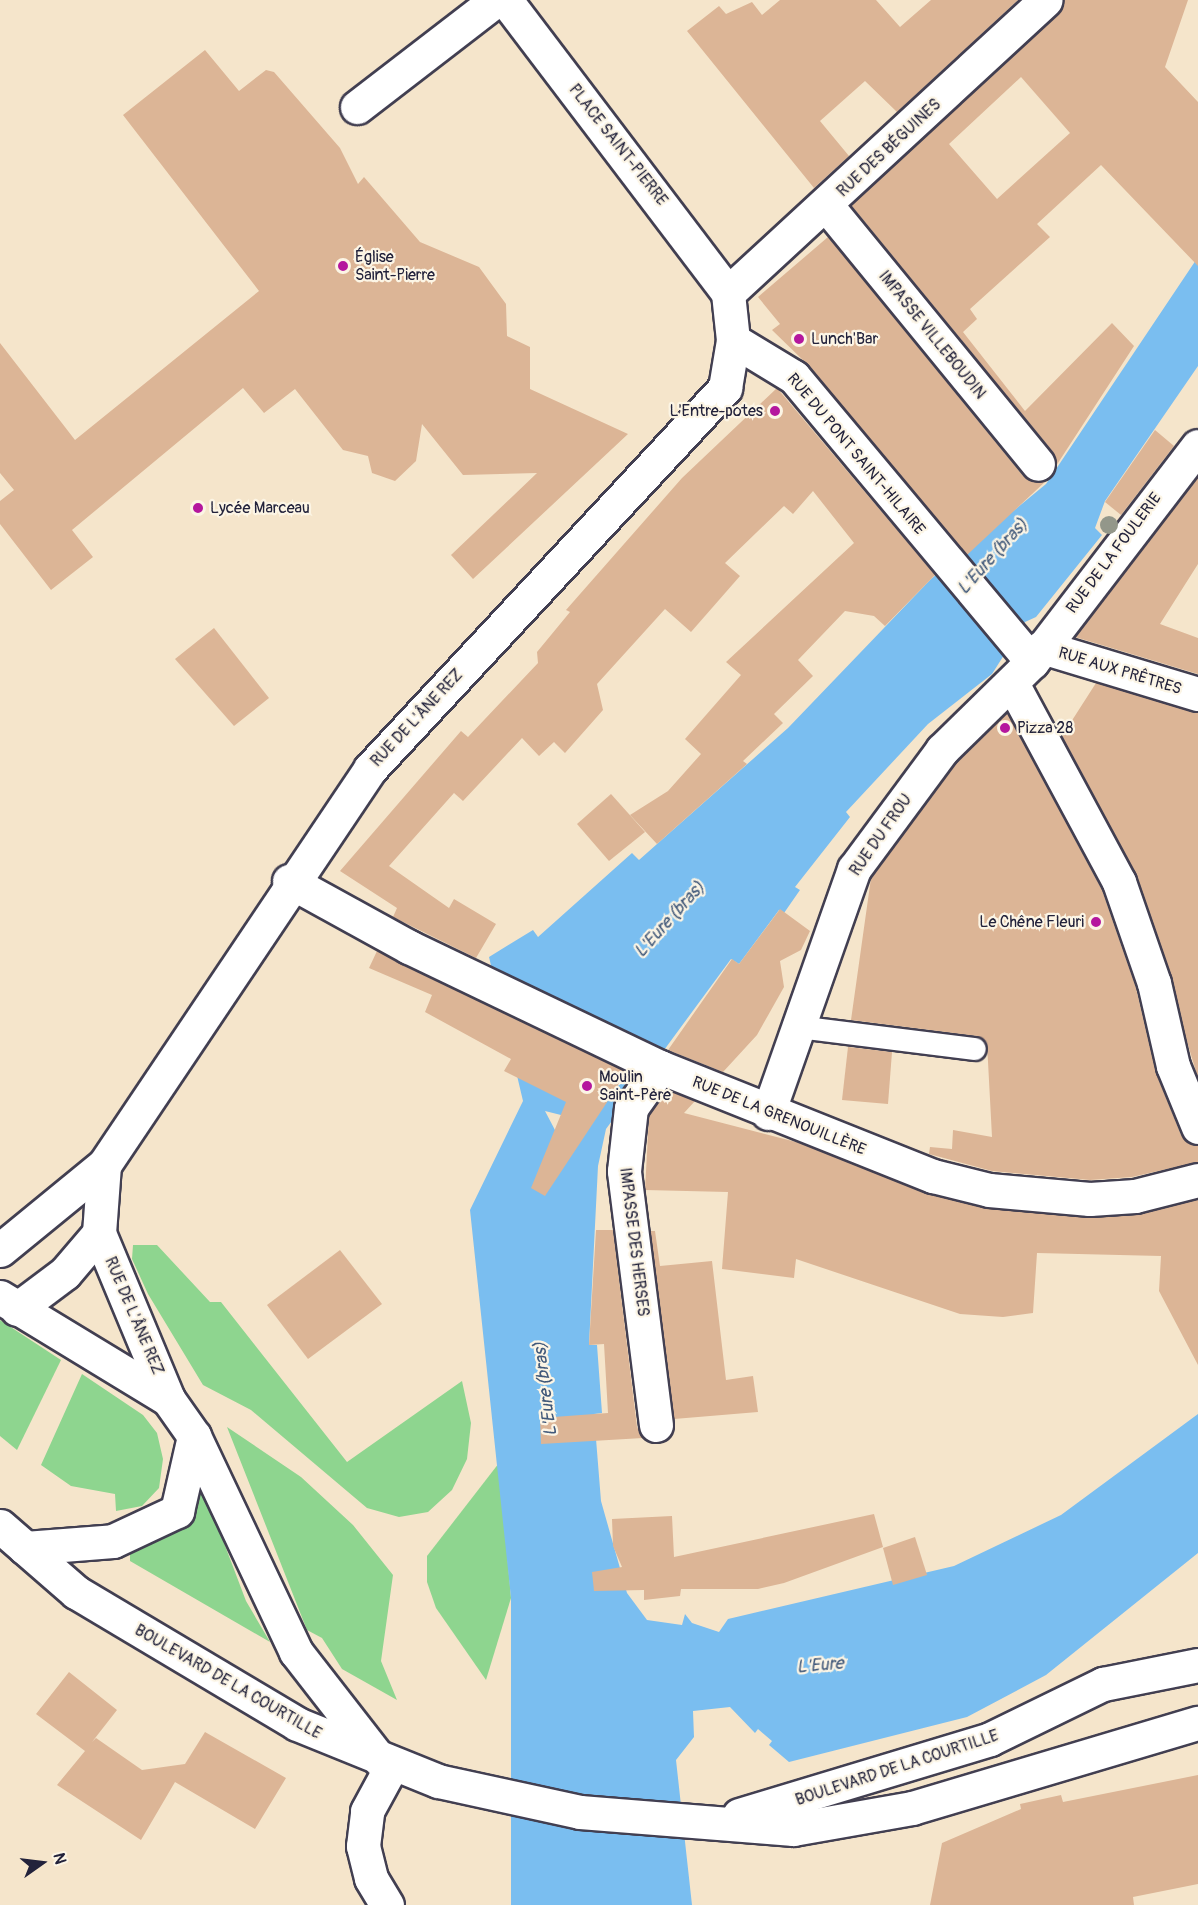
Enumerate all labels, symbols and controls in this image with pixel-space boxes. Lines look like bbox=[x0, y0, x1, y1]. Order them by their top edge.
street label: PLACE SAINT-PIERRE bbox=[565, 80, 671, 210]
street label: RUE DES BÉGUINES bbox=[833, 95, 945, 201]
place label: Église Saint-Pierre bbox=[355, 247, 435, 285]
marker: Église Saint-Pierre bbox=[336, 259, 350, 273]
street label: IMPASSE VILLEBOUDIN bbox=[874, 267, 990, 403]
place label: Lunch'Bar bbox=[811, 329, 878, 349]
marker: Lunch'Bar bbox=[792, 332, 806, 346]
street label: RUE DU PONT SAINT-HILAIRE bbox=[783, 369, 929, 539]
place label: L'Entre-potes bbox=[669, 401, 763, 421]
marker: L'Entre-potes bbox=[768, 404, 782, 418]
street label: RUE DE LA FOULERIE bbox=[1062, 489, 1166, 617]
place label: Lycée Marceau bbox=[210, 498, 310, 518]
marker: Lycée Marceau bbox=[191, 501, 205, 515]
water label: L'Eure (bras) bbox=[953, 515, 1033, 599]
street label: RUE AUX PRÊTRES bbox=[1056, 643, 1184, 699]
street label: RUE DE L'ÂNE REZ bbox=[367, 665, 467, 771]
place label: Pizza 28 bbox=[1017, 718, 1073, 738]
marker: Pizza 28 bbox=[998, 721, 1012, 735]
street label: RUE DU FROU bbox=[846, 790, 916, 880]
water label: L'Eure (bras) bbox=[630, 878, 710, 962]
place label: Le Chêne Fleuri bbox=[979, 912, 1084, 932]
marker: Le Chêne Fleuri bbox=[1089, 915, 1103, 929]
place label: Moulin Saint-Père bbox=[599, 1067, 671, 1105]
street label: RUE DE LA GRENOUILLÈRE bbox=[689, 1072, 869, 1160]
marker: Moulin Saint-Père bbox=[580, 1079, 594, 1093]
street label: IMPASSE DES HERSES bbox=[615, 1167, 653, 1317]
street label: RUE DE L'ÂNE REZ bbox=[100, 1254, 168, 1378]
water label: L'Eure (bras) bbox=[530, 1341, 562, 1437]
street label: BOULEVARD DE LA COURTILLE bbox=[131, 1621, 325, 1743]
water label: L'Eure bbox=[796, 1653, 844, 1679]
street label: BOULEVARD DE LA COURTILLE bbox=[793, 1726, 1001, 1810]
north arrow bbox=[12, 1833, 72, 1893]
text: N bbox=[48, 1851, 70, 1866]

